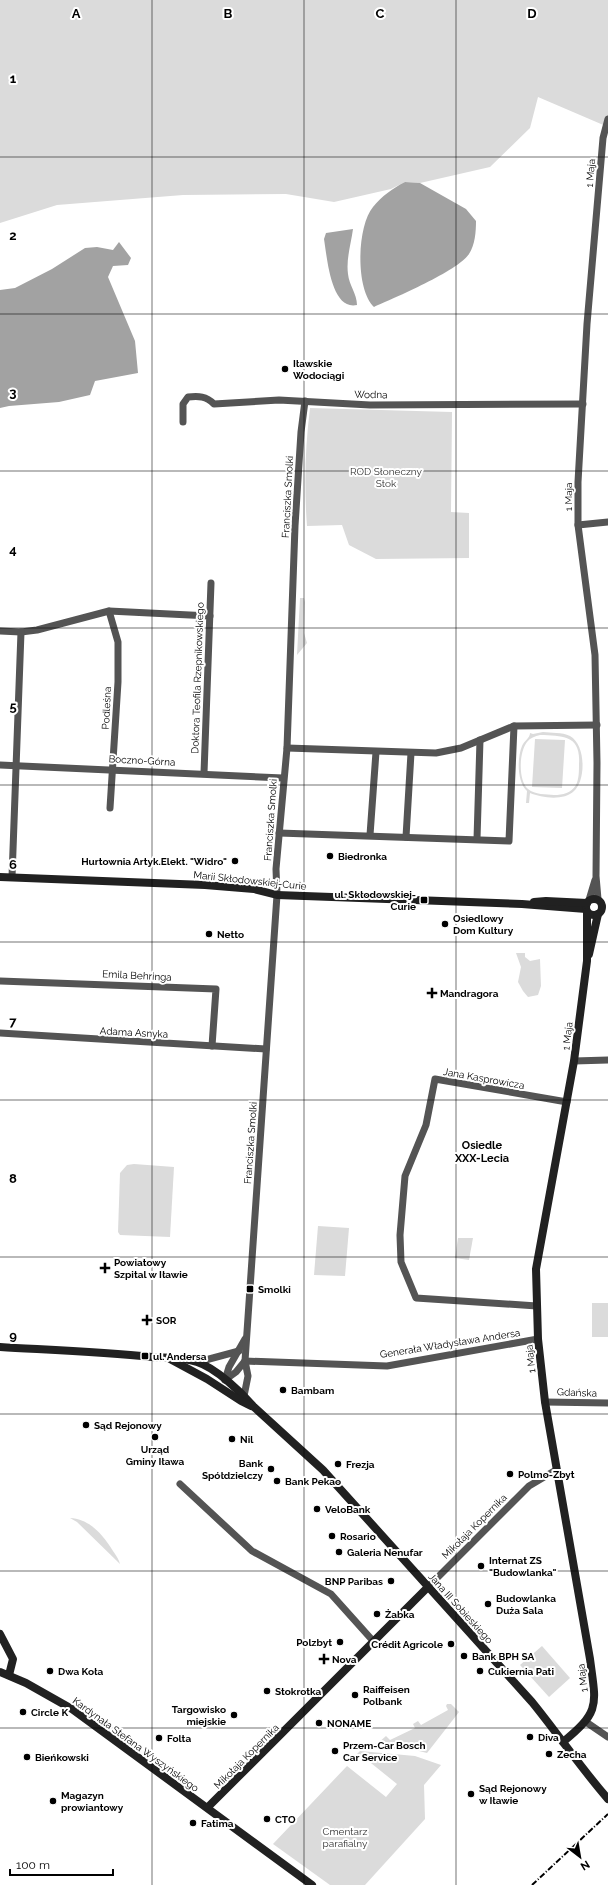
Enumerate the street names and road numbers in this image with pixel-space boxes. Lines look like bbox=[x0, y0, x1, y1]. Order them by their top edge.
street label: 1 Maja bbox=[584, 158, 597, 188]
street label: Wodna bbox=[354, 389, 388, 400]
street label: Franciszka Smolki bbox=[280, 456, 295, 538]
street label: 1 Maja bbox=[563, 483, 574, 511]
street label: Doktora Teofila Rzepnikowskiego bbox=[189, 602, 206, 754]
street label: Podleśna bbox=[100, 686, 113, 730]
street label: Boczno-Górna bbox=[108, 753, 176, 768]
street label: Franciszka Smolki bbox=[262, 779, 279, 862]
street label: Marii Skłodowskiej-Curie bbox=[193, 869, 307, 892]
street label: Emila Behringa bbox=[102, 968, 172, 983]
street label: 1 Maja bbox=[560, 1021, 575, 1051]
street label: Adama Asnyka bbox=[99, 1025, 168, 1040]
street label: Jana Kasprowicza bbox=[442, 1066, 525, 1091]
street label: Franciszka Smolki bbox=[242, 1102, 259, 1185]
street label: Generała Władysława Andersa bbox=[379, 1327, 521, 1360]
street label: 1 Maja bbox=[524, 1344, 537, 1374]
street label: Gdańska bbox=[557, 1386, 597, 1399]
street label: Mikołaja Kopernika bbox=[440, 1492, 509, 1561]
street label: Jana III Sobieskiego bbox=[426, 1571, 495, 1646]
street label: 1 Maja bbox=[575, 1663, 590, 1693]
street label: Kardynała Stefana Wyszyńskiego bbox=[70, 1695, 201, 1794]
street label: Mikołaja Kopernika bbox=[212, 1722, 281, 1791]

